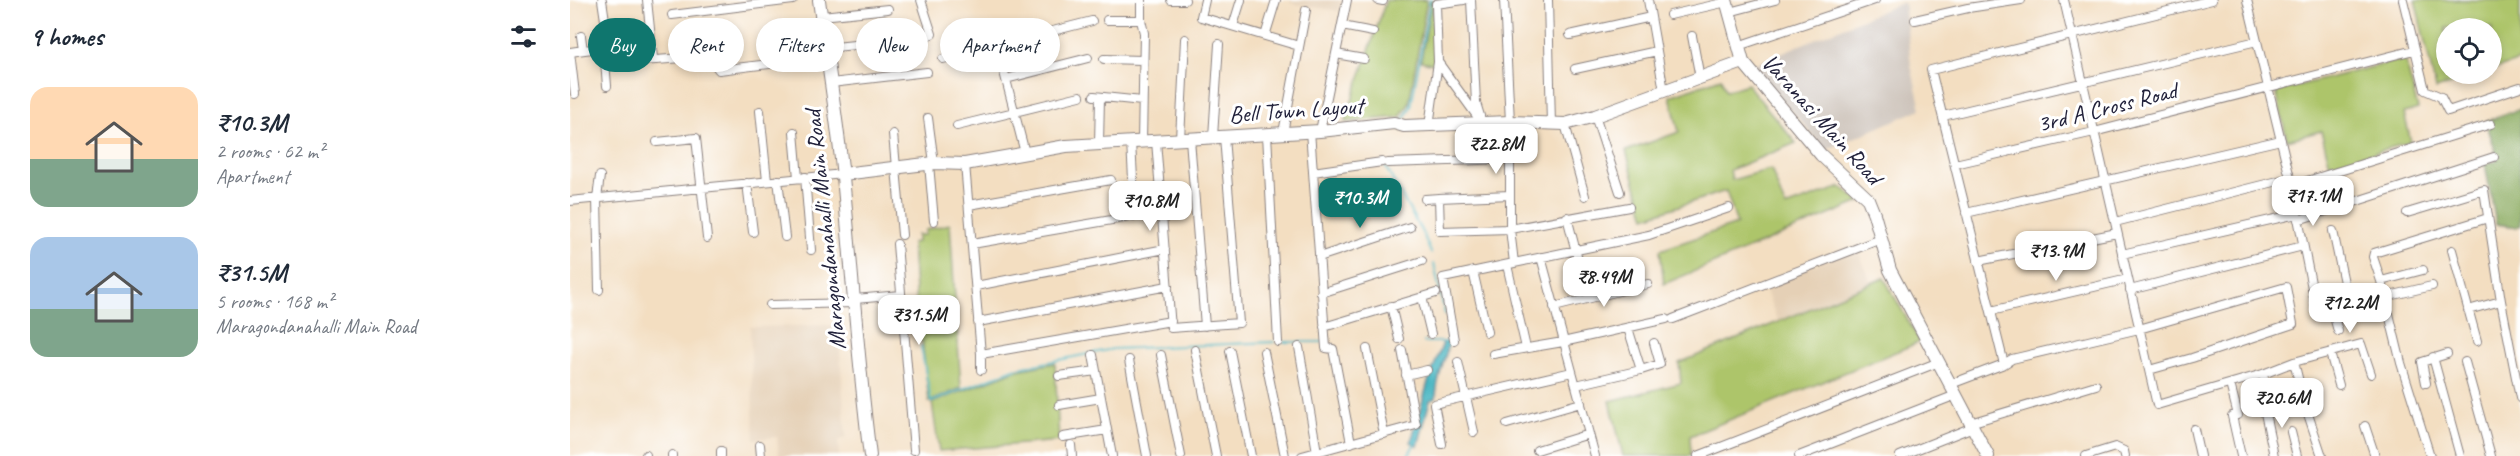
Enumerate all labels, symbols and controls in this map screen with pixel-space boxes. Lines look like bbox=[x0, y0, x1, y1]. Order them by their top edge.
chip: Buy bbox=[588, 18, 656, 72]
chip: Rent bbox=[668, 18, 744, 72]
chip: Filters bbox=[756, 18, 844, 72]
chip: New bbox=[856, 18, 928, 72]
chip: Apartment bbox=[940, 18, 1060, 72]
map controls bbox=[2436, 18, 2502, 84]
button: locate bbox=[2436, 18, 2502, 84]
text: 9 homes bbox=[30, 20, 103, 53]
icon: filters bbox=[507, 20, 540, 53]
street label: Varanasi Main Road bbox=[1755, 47, 1891, 193]
street label: 3rd A Cross Road bbox=[2034, 74, 2183, 139]
street label: Bell Town Layout bbox=[1228, 90, 1367, 130]
street label: Maragondanahalli Main Road bbox=[797, 105, 853, 351]
text: ₹10.3M bbox=[216, 106, 287, 139]
icon: home bbox=[78, 111, 150, 183]
pin: ₹22.8M bbox=[1447, 124, 1545, 175]
text: ₹22.8M bbox=[1469, 131, 1523, 156]
text: 2 rooms · 62 m² bbox=[216, 139, 324, 164]
text: Apartment bbox=[216, 164, 289, 189]
pin: ₹17.1M bbox=[2264, 176, 2362, 227]
pin: ₹10.3M bbox=[1311, 178, 1409, 229]
pin: ₹10.8M bbox=[1101, 181, 1199, 232]
text: ₹17.1M bbox=[2286, 183, 2340, 208]
text: ₹10.3M bbox=[1333, 185, 1387, 210]
text: ₹10.8M bbox=[1123, 188, 1177, 213]
pin: ₹13.9M bbox=[2007, 231, 2105, 282]
text: ₹13.9M bbox=[2029, 238, 2083, 263]
text: ₹31.5M bbox=[216, 256, 287, 289]
pin: ₹8.49M bbox=[1555, 257, 1653, 308]
icon: home bbox=[78, 261, 150, 333]
text: ₹8.49M bbox=[1577, 264, 1631, 289]
pin: ₹12.2M bbox=[2301, 283, 2399, 334]
text: 5 rooms · 168 m² bbox=[216, 289, 333, 314]
text: ₹12.2M bbox=[2323, 290, 2377, 315]
pin: ₹31.5M bbox=[870, 295, 968, 346]
text: ₹31.5M bbox=[892, 302, 946, 327]
text: Maragondanahalli Main Road bbox=[216, 314, 417, 339]
pin: ₹20.6M bbox=[2233, 378, 2331, 429]
text: ₹20.6M bbox=[2255, 385, 2309, 410]

